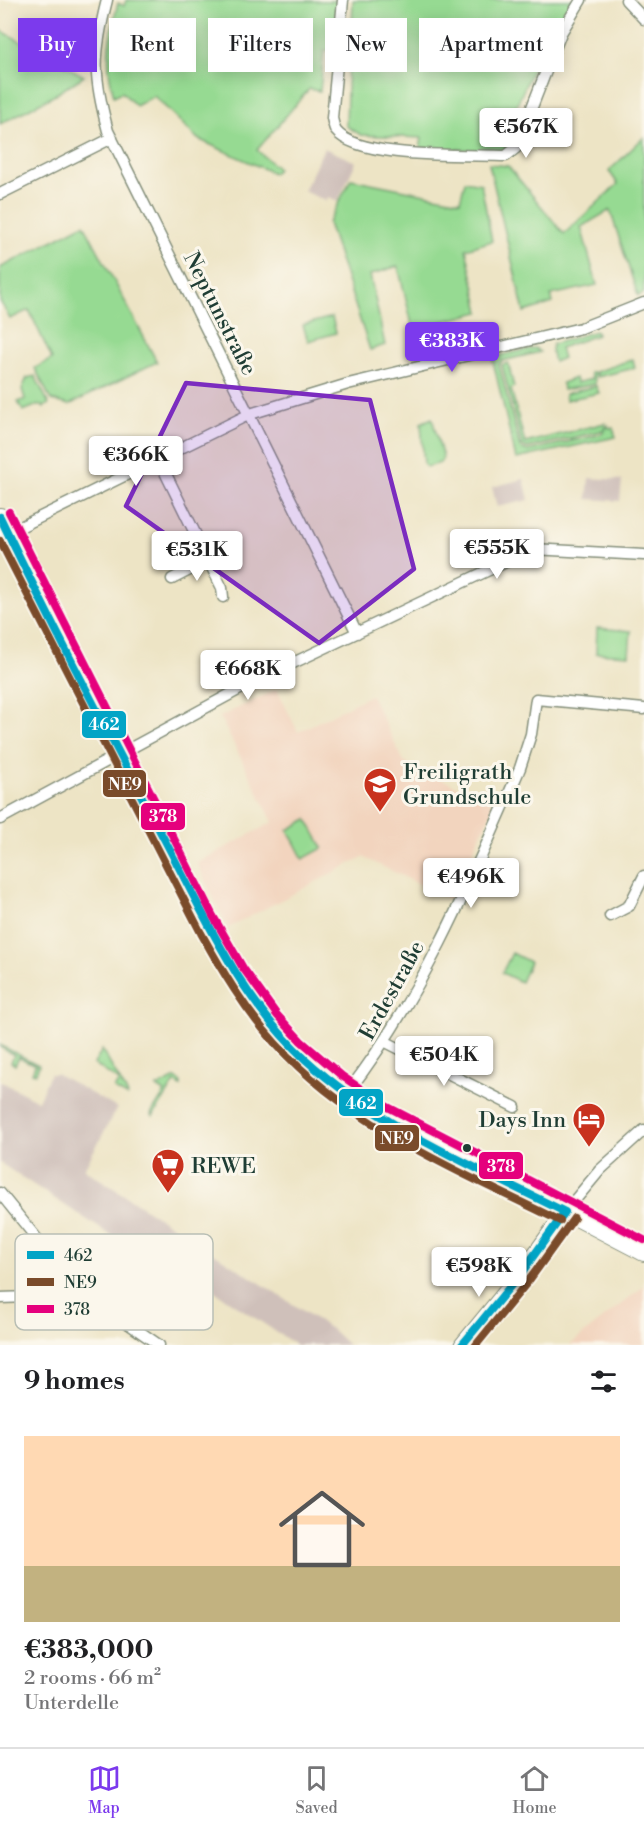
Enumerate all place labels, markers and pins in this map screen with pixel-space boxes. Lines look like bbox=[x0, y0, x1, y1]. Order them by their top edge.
pin: €567K bbox=[484, 108, 568, 159]
pin: €383K bbox=[410, 322, 494, 373]
pin: €366K bbox=[94, 436, 178, 487]
pin: €555K bbox=[455, 529, 539, 580]
pin: €531K bbox=[155, 531, 239, 582]
pin: €668K bbox=[206, 650, 290, 701]
place label: Freiligrath Grundschule bbox=[403, 759, 531, 811]
school or university icon: Freiligrath Grundschule bbox=[362, 766, 398, 813]
pin: €496K bbox=[429, 858, 513, 909]
pin: €504K bbox=[402, 1036, 486, 1087]
hotel icon: Days Inn bbox=[571, 1101, 607, 1148]
place label: Days Inn bbox=[479, 1107, 566, 1134]
unlabelled marker bbox=[461, 1142, 473, 1154]
supermarket icon: REWE bbox=[150, 1147, 186, 1194]
place label: REWE bbox=[191, 1153, 256, 1180]
pin: €598K bbox=[437, 1247, 521, 1298]

